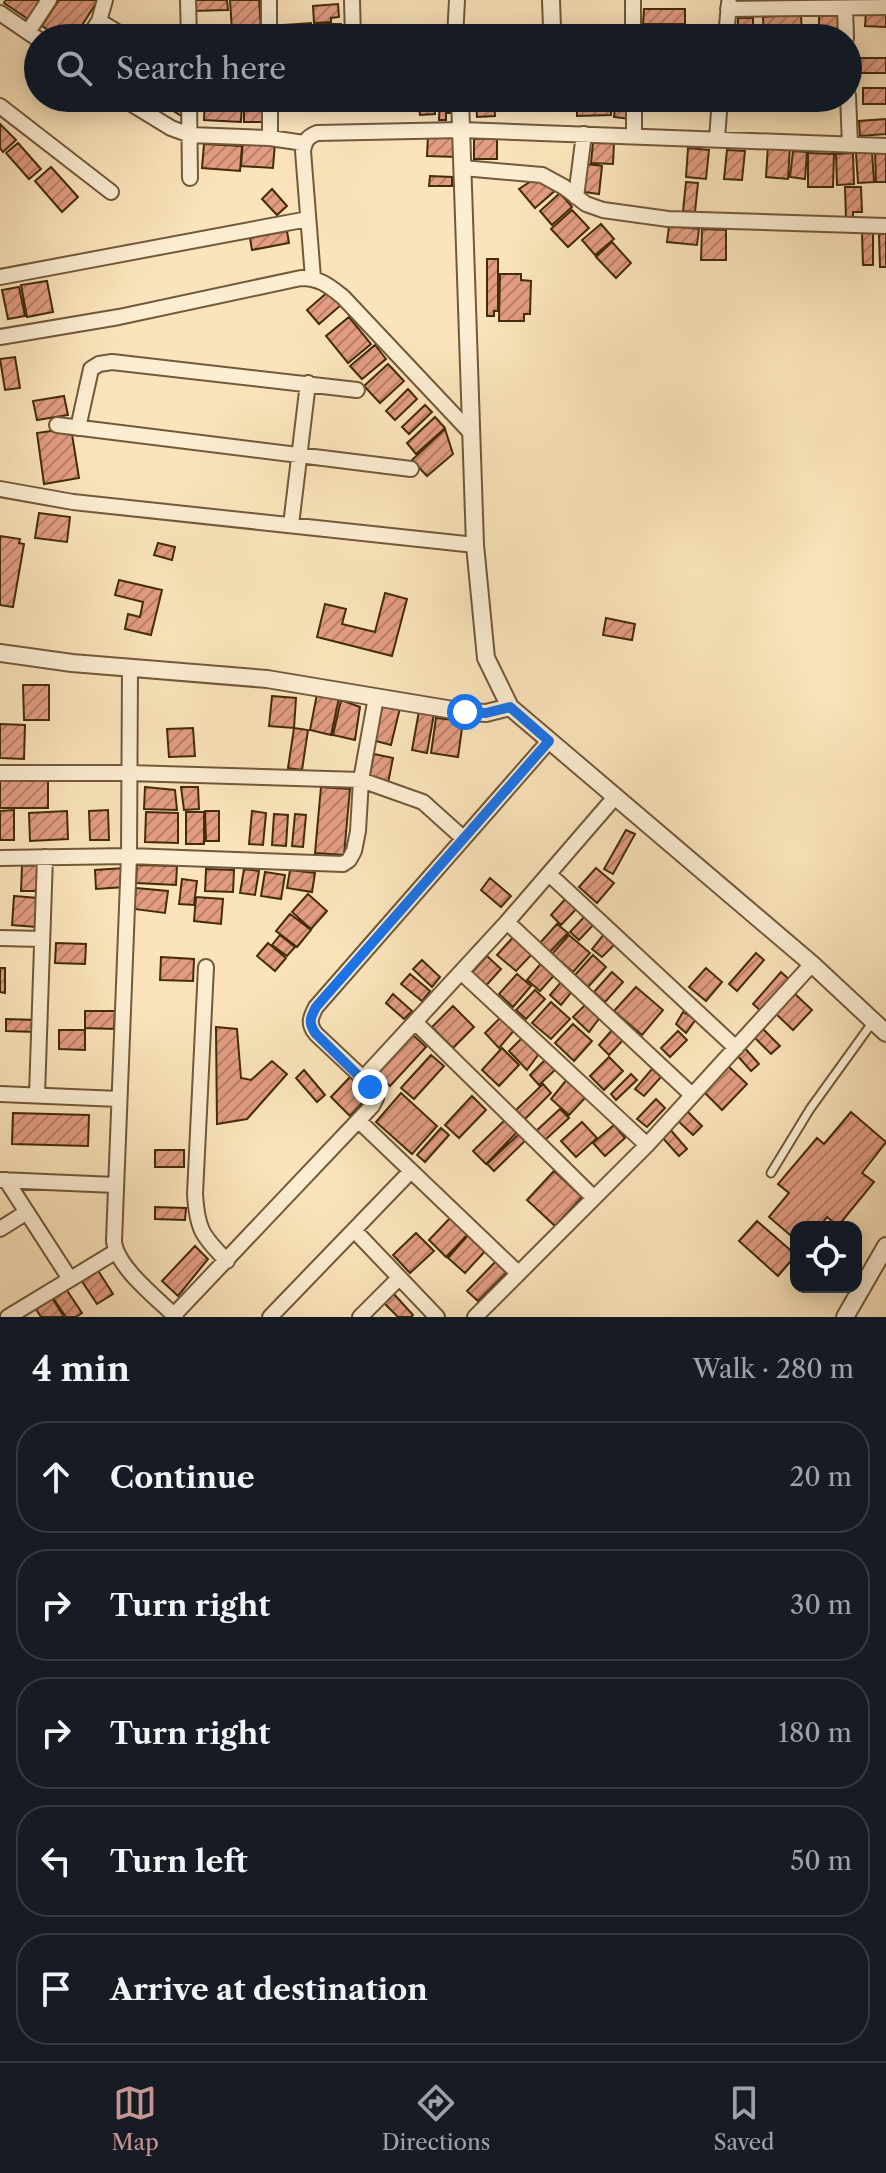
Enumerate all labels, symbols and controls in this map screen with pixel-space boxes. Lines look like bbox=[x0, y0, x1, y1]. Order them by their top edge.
search box bbox=[24, 24, 862, 112]
icon: search bbox=[52, 46, 96, 90]
text: Search here bbox=[116, 50, 286, 87]
route start bbox=[447, 694, 483, 730]
route end bbox=[352, 1069, 388, 1105]
map controls bbox=[790, 1221, 862, 1293]
button: locate bbox=[790, 1221, 862, 1293]
text: 4 min bbox=[32, 1348, 130, 1390]
text: Walk · 280 m bbox=[693, 1353, 854, 1385]
icon: ahead bbox=[34, 1455, 78, 1499]
text: Continue bbox=[110, 1459, 255, 1496]
text: 20 m bbox=[789, 1461, 852, 1493]
icon: right bbox=[34, 1583, 78, 1627]
text: Turn right bbox=[110, 1587, 270, 1624]
text: 30 m bbox=[790, 1589, 852, 1621]
icon: right bbox=[34, 1711, 78, 1755]
text: Turn right bbox=[110, 1715, 270, 1752]
text: 180 m bbox=[778, 1717, 852, 1749]
icon: left bbox=[34, 1839, 78, 1883]
text: Turn left bbox=[110, 1843, 247, 1880]
text: 50 m bbox=[790, 1845, 852, 1877]
icon: arrive bbox=[34, 1967, 78, 2011]
text: Arrive at destination bbox=[110, 1971, 428, 2008]
tab: Map bbox=[111, 2081, 159, 2156]
tab: Directions bbox=[382, 2081, 490, 2156]
tab: Saved bbox=[713, 2081, 774, 2156]

